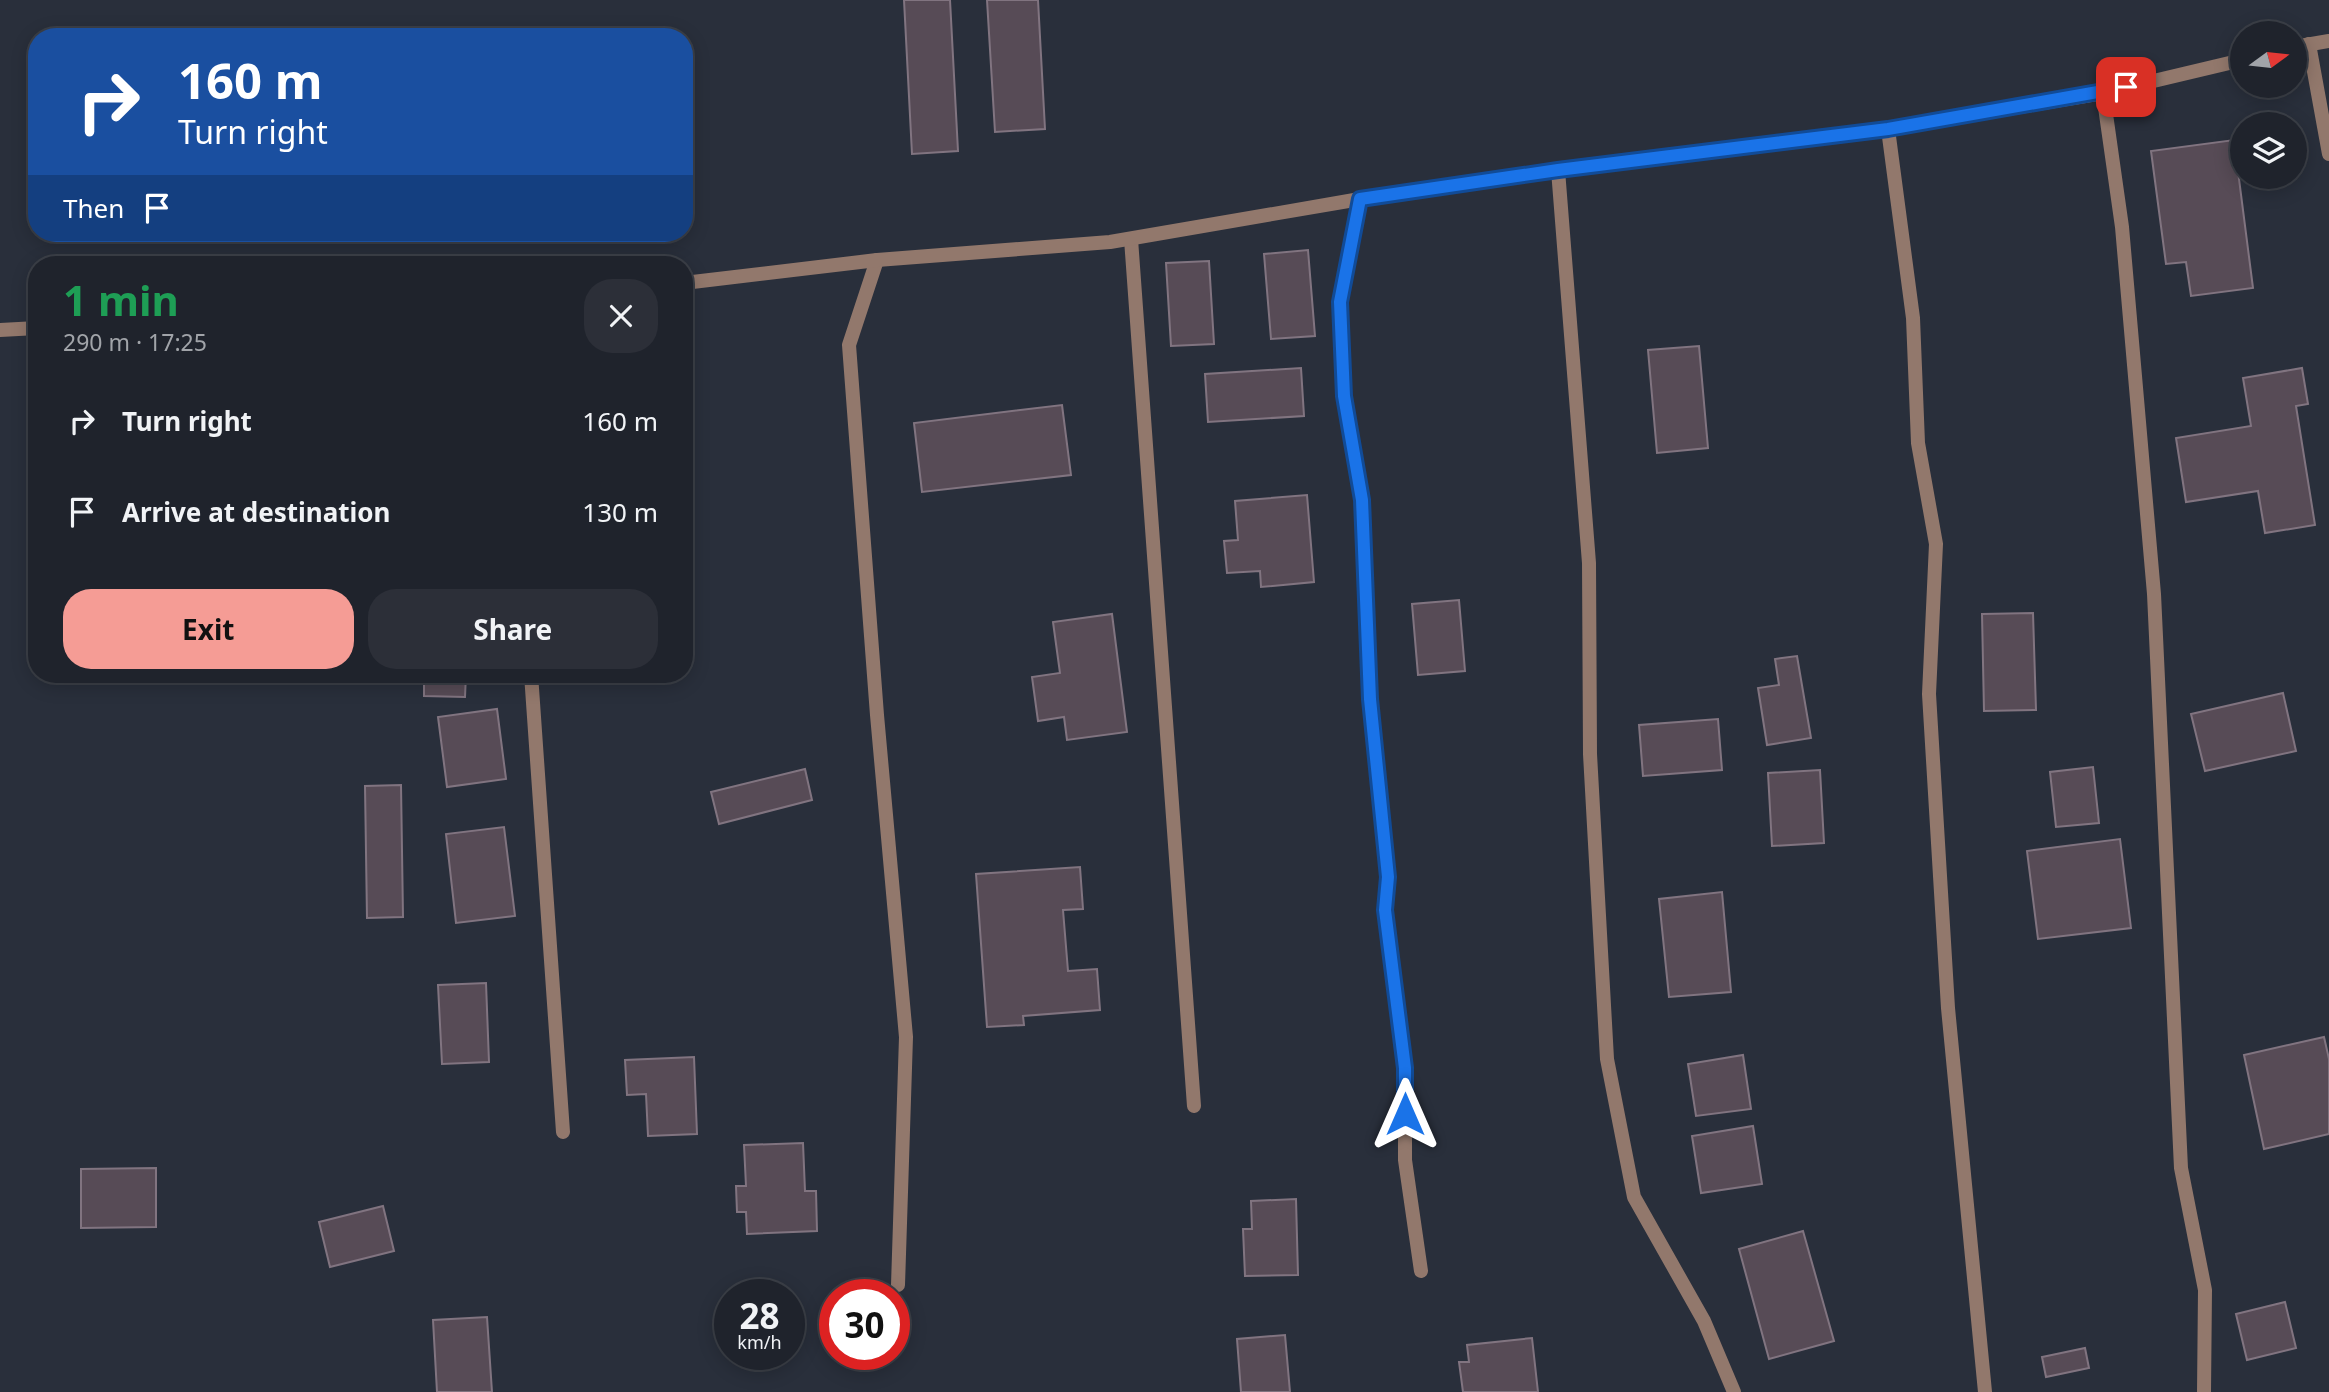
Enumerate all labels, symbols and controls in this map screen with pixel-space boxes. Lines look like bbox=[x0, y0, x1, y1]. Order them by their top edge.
north arrow bbox=[2230, 21, 2306, 98]
map controls bbox=[2230, 21, 2307, 189]
text: 160 m bbox=[178, 47, 323, 113]
icon: right bbox=[63, 56, 154, 147]
pin bbox=[2096, 57, 2156, 117]
icon: arrive bbox=[2107, 68, 2145, 106]
text: Turn right bbox=[178, 110, 328, 153]
button: layers bbox=[2230, 112, 2307, 189]
icon: arrive bbox=[138, 189, 176, 227]
text: Then bbox=[63, 190, 124, 226]
text: 1 min bbox=[63, 271, 179, 328]
button: close bbox=[584, 279, 658, 353]
text: 290 m · 17:25 bbox=[63, 326, 207, 358]
icon: right bbox=[63, 402, 101, 440]
text: Turn right bbox=[122, 403, 252, 439]
text: 160 m bbox=[582, 403, 658, 439]
icon: arrive bbox=[63, 493, 101, 531]
text: Arrive at destination bbox=[122, 494, 391, 530]
text: 130 m bbox=[582, 494, 658, 530]
button: Exit bbox=[63, 589, 354, 669]
button: Share bbox=[368, 589, 658, 669]
position arrow bbox=[1368, 1077, 1442, 1151]
speed limit sign: 30 bbox=[819, 1279, 910, 1370]
text: 28 bbox=[739, 1292, 780, 1339]
text: km/h bbox=[737, 1330, 782, 1354]

